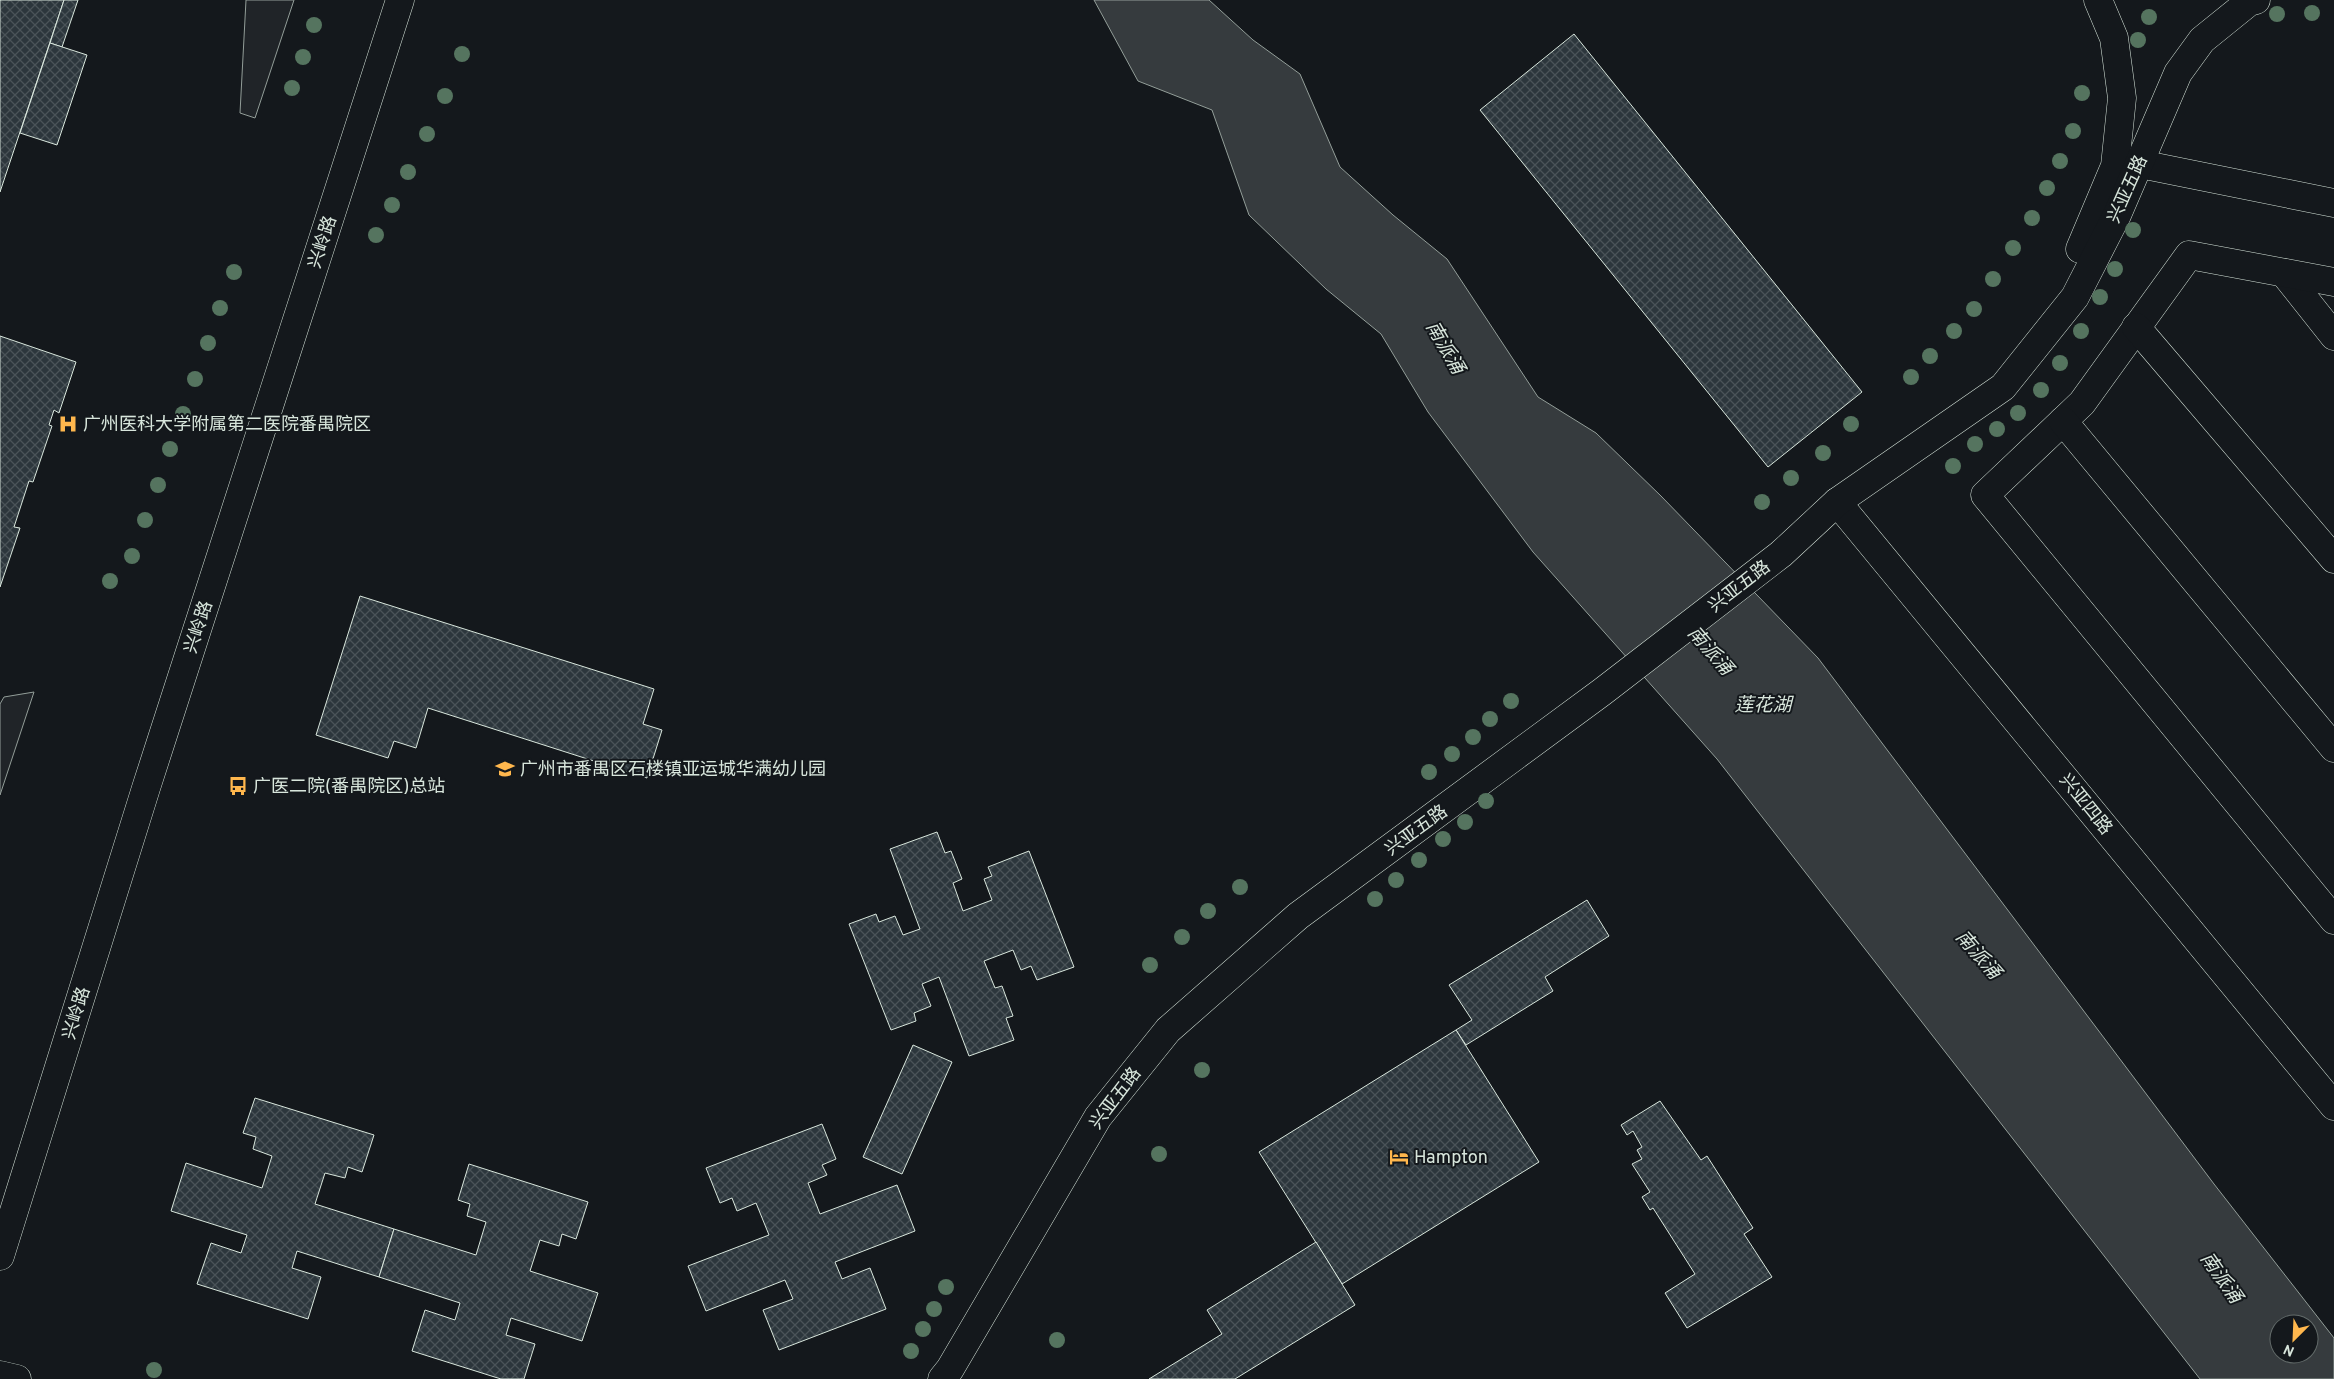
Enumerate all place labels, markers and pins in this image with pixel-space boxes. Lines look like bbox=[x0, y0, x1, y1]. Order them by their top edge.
hospital icon: 广州医科大学附属第二医院番禺院区 bbox=[57, 413, 79, 435]
place label: 广州医科大学附属第二医院番禺院区 bbox=[83, 414, 371, 437]
school or university icon: 广州市番禺区石楼镇亚运城华满幼儿园 bbox=[494, 758, 516, 780]
place label: 广州市番禺区石楼镇亚运城华满幼儿园 bbox=[520, 759, 826, 782]
bus stop icon: 广医二院(番禺院区)总站 bbox=[227, 775, 249, 797]
place label: 广医二院(番禺院区)总站 bbox=[253, 776, 445, 799]
hotel icon: Hampton bbox=[1388, 1146, 1410, 1168]
place label: Hampton bbox=[1414, 1147, 1488, 1170]

